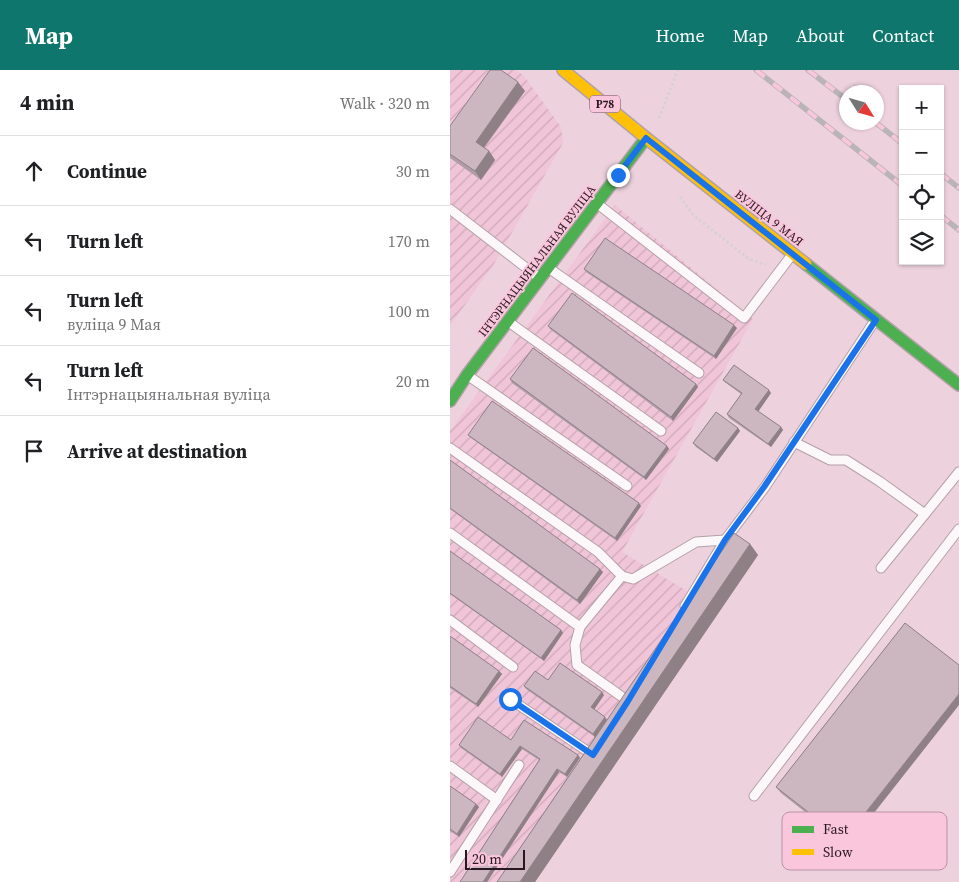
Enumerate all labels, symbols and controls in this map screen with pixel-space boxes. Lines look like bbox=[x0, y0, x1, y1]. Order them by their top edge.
text: Map bbox=[25, 19, 73, 52]
text: Home bbox=[656, 23, 705, 48]
text: Map bbox=[733, 23, 768, 48]
text: About bbox=[796, 23, 844, 48]
text: Contact bbox=[872, 23, 934, 48]
north arrow bbox=[839, 85, 884, 130]
map controls bbox=[899, 85, 944, 265]
button: + bbox=[899, 85, 944, 130]
text: 4 min bbox=[20, 88, 75, 117]
text: Walk · 320 m bbox=[340, 92, 430, 114]
road number: Р78 bbox=[590, 96, 620, 112]
button: − bbox=[899, 130, 944, 175]
icon: ahead bbox=[20, 157, 48, 185]
text: Continue bbox=[67, 158, 147, 184]
text: 30 m bbox=[396, 160, 430, 182]
route end bbox=[607, 164, 630, 187]
button: locate bbox=[899, 175, 944, 220]
street label: ІНТЭРНАЦЫЯНАЛЬНАЯ ВУЛІЦА bbox=[475, 182, 599, 340]
street label: ВУЛІЦА 9 МАЯ bbox=[732, 186, 807, 250]
button: layers bbox=[899, 220, 944, 265]
icon: left bbox=[20, 227, 48, 255]
text: Turn left bbox=[67, 228, 143, 254]
text: 170 m bbox=[388, 230, 430, 252]
text: Turn left bbox=[67, 287, 143, 313]
icon: left bbox=[20, 297, 48, 325]
text: 100 m bbox=[388, 300, 430, 322]
text: вуліца 9 Мая bbox=[67, 313, 161, 335]
text: Turn left bbox=[67, 357, 143, 383]
icon: left bbox=[20, 367, 48, 395]
text: 20 m bbox=[396, 370, 430, 392]
text: Інтэрнацыянальная вуліца bbox=[67, 383, 271, 405]
icon: arrive bbox=[20, 437, 48, 465]
text: Arrive at destination bbox=[67, 438, 247, 464]
route start bbox=[499, 688, 522, 711]
legend bbox=[782, 812, 947, 870]
text: Fast bbox=[823, 819, 849, 839]
text: Slow bbox=[823, 842, 853, 862]
scale bar bbox=[465, 847, 525, 870]
text: 20 m bbox=[472, 849, 502, 869]

